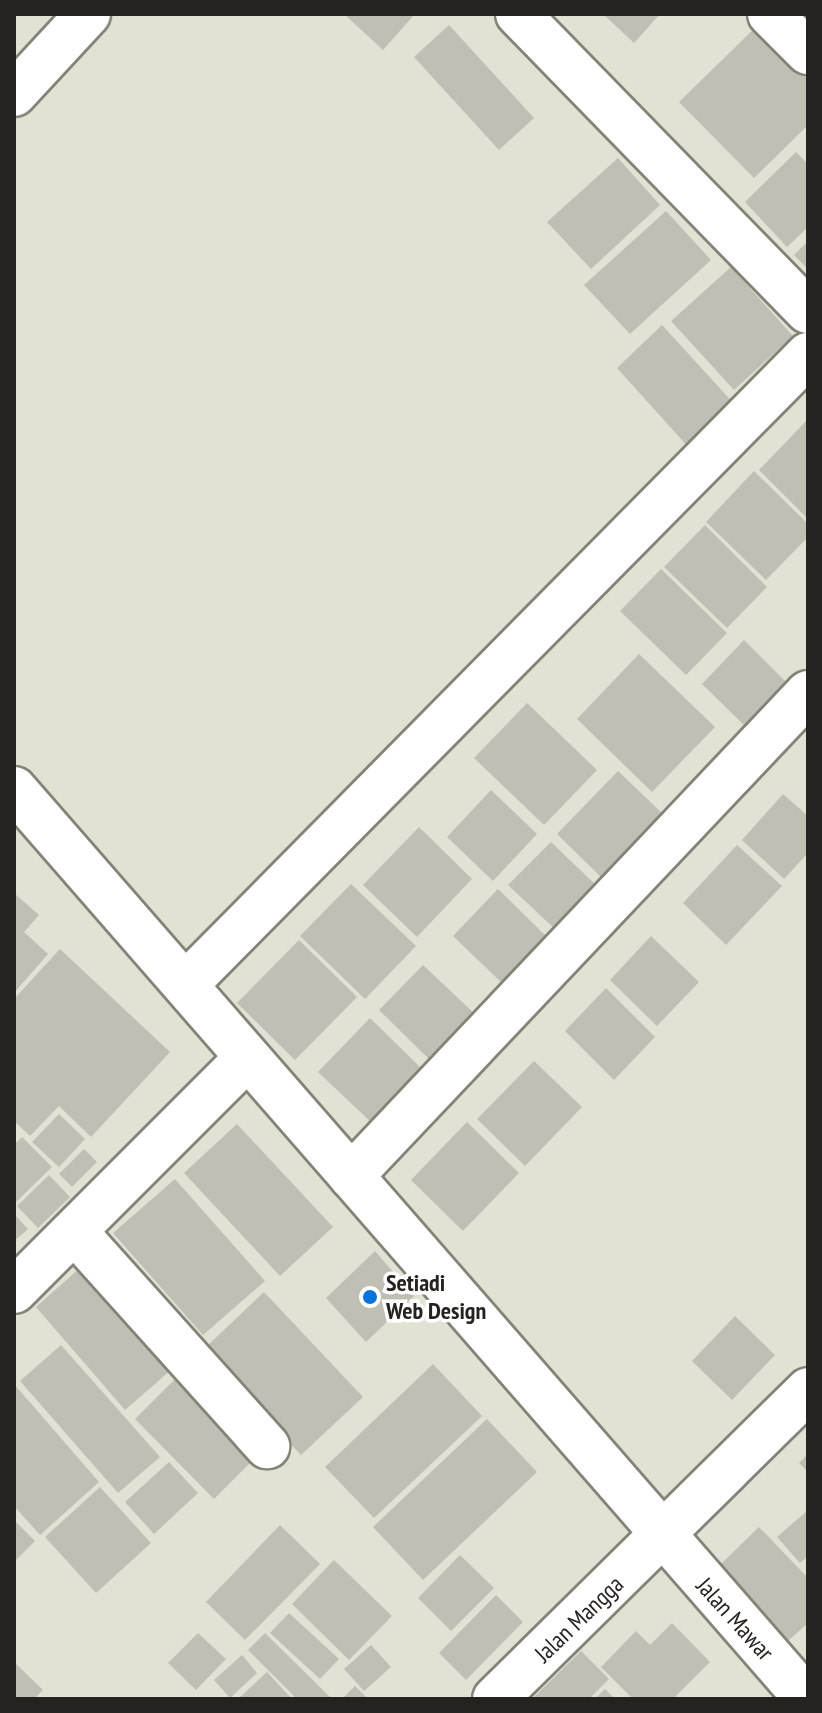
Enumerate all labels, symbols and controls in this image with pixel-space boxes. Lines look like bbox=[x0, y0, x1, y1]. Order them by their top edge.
place label: Setiadi Web Design bbox=[386, 1269, 486, 1325]
marker: Setiadi Web Design bbox=[361, 1288, 379, 1306]
street label: Jalan Mangga bbox=[529, 1570, 629, 1668]
street label: Jalan Mawar bbox=[690, 1572, 780, 1666]

